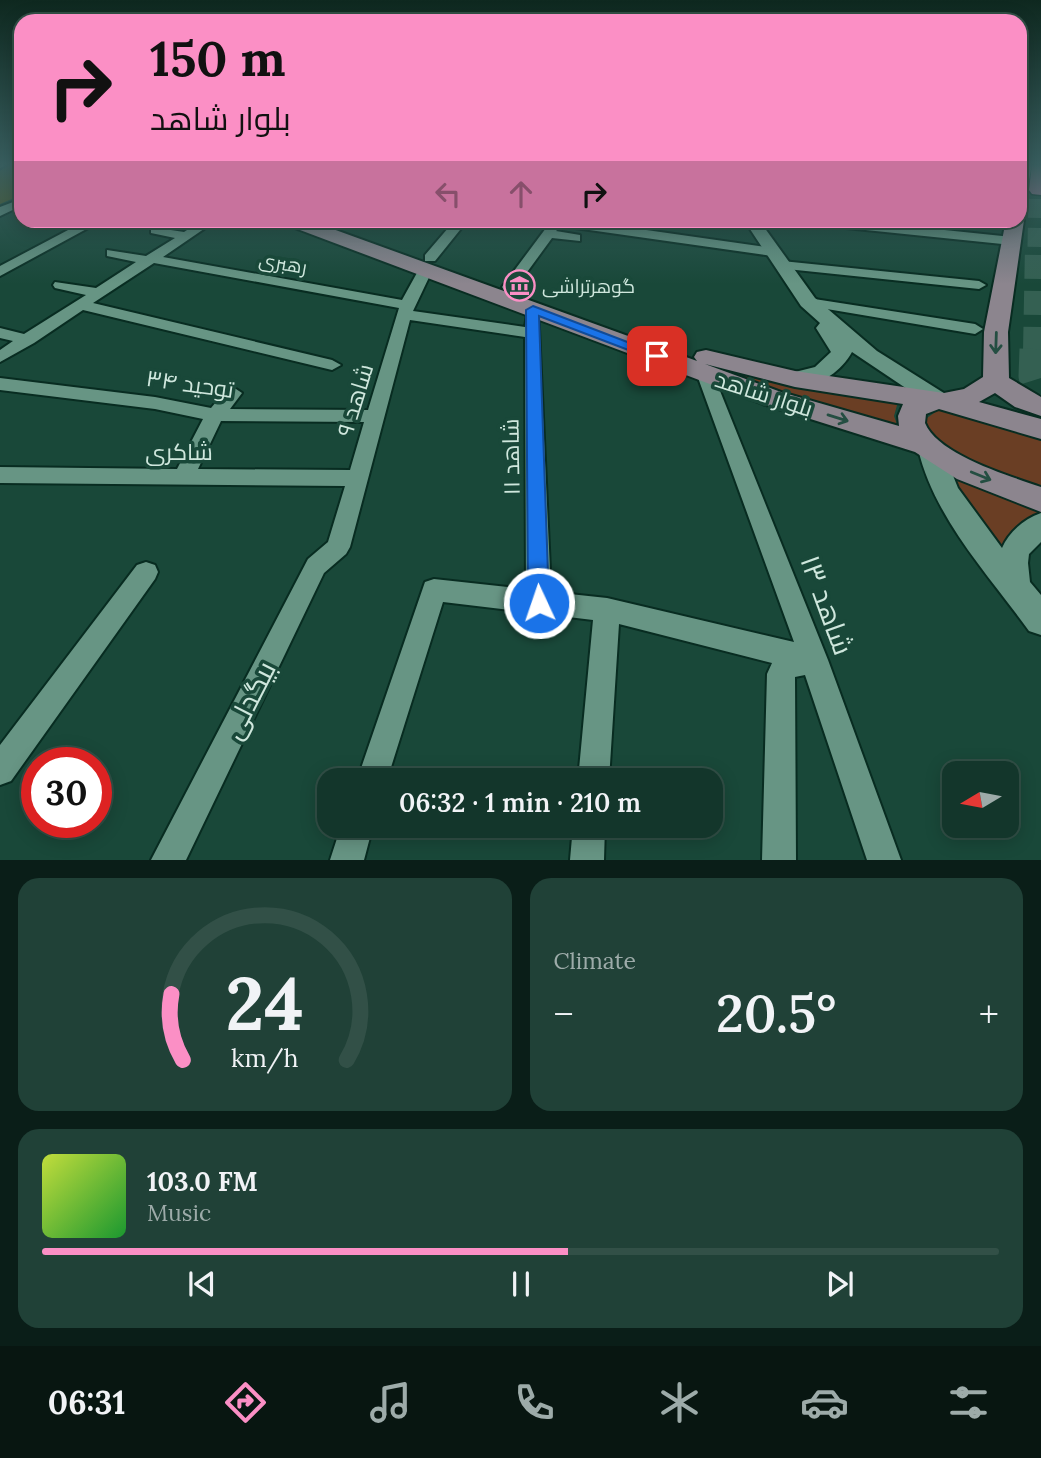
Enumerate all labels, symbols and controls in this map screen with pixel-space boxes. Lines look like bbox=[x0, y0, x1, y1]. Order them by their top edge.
text: 150 m bbox=[150, 27, 286, 89]
icon: right bbox=[35, 42, 126, 133]
text: بلوار شاهد bbox=[150, 98, 291, 139]
icon: left bbox=[429, 175, 467, 213]
icon: ahead bbox=[502, 175, 540, 213]
icon: right bbox=[575, 175, 613, 213]
street label: رهبری bbox=[257, 247, 309, 279]
museum icon: گوهرتراشی bbox=[502, 269, 536, 303]
place label: گوهرتراشی bbox=[542, 274, 635, 298]
pin bbox=[627, 326, 687, 386]
one-way arrow bbox=[989, 332, 1002, 355]
icon: arrive bbox=[638, 337, 676, 375]
street label: شاهد ۹ bbox=[330, 360, 379, 440]
street label: توحید ۳۴ bbox=[144, 363, 236, 404]
street label: بلوار شاهد bbox=[712, 364, 817, 423]
one-way arrow bbox=[827, 412, 849, 425]
street label: شاهد ۱۱ bbox=[495, 418, 526, 496]
street label: شاکری bbox=[145, 437, 213, 466]
one-way arrow bbox=[970, 471, 992, 484]
street label: شاهد ۱۳ bbox=[792, 550, 862, 660]
position arrow bbox=[502, 566, 576, 640]
street label: بیگدلی bbox=[214, 655, 284, 745]
speed limit sign: 30 bbox=[21, 747, 112, 838]
north arrow bbox=[942, 761, 1018, 838]
map controls bbox=[942, 761, 1019, 838]
text: 06:32 · 1 min · 210 m bbox=[399, 786, 641, 819]
text: Climate bbox=[554, 946, 636, 975]
text: 24 bbox=[225, 958, 304, 1051]
text: 20.5° bbox=[716, 980, 837, 1046]
text: − bbox=[554, 990, 574, 1038]
text: + bbox=[979, 990, 999, 1038]
text: km/h bbox=[231, 1042, 299, 1074]
text: 103.0 FM bbox=[147, 1165, 258, 1198]
text: Music bbox=[147, 1198, 211, 1227]
icon: previous bbox=[183, 1265, 221, 1303]
icon: pause bbox=[502, 1265, 540, 1303]
icon: next bbox=[821, 1265, 859, 1303]
icon: directions bbox=[221, 1378, 270, 1427]
icon: music bbox=[366, 1378, 415, 1427]
icon: phone bbox=[510, 1378, 559, 1427]
icon: climate bbox=[655, 1378, 704, 1427]
icon: car bbox=[800, 1378, 849, 1427]
icon: filters bbox=[944, 1378, 993, 1427]
text: 06:31 bbox=[48, 1382, 125, 1423]

